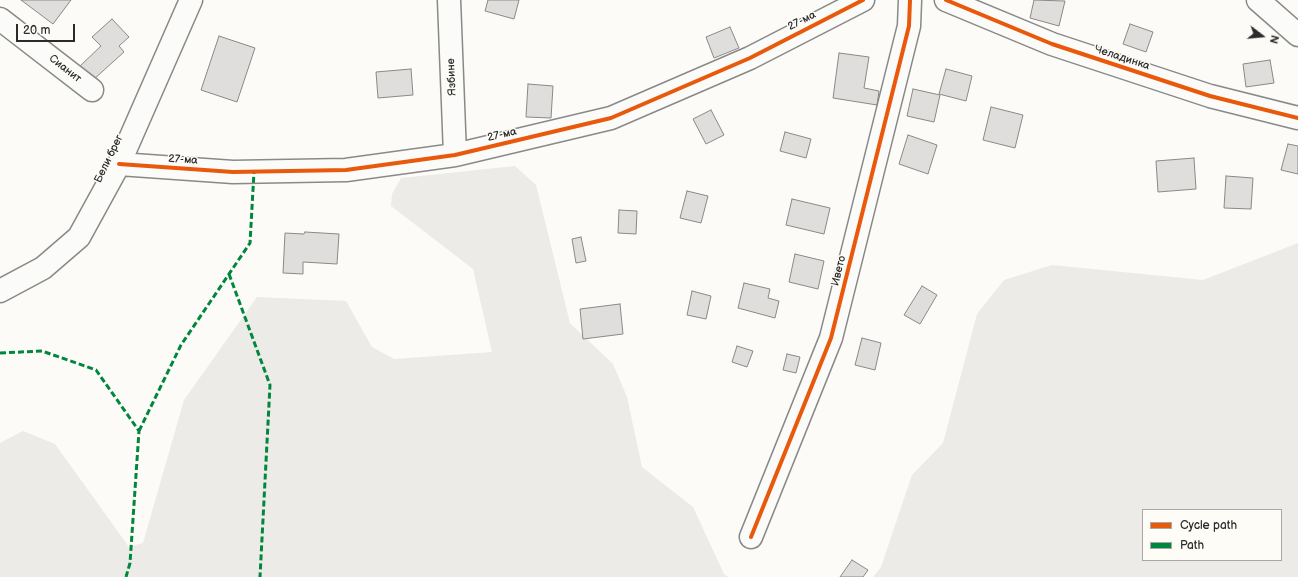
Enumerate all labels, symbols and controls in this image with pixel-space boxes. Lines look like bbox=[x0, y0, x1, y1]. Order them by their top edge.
street label: 27-ма bbox=[786, 8, 818, 34]
scale bar bbox=[18, 16, 77, 42]
north arrow bbox=[1242, 16, 1282, 56]
text: 20 m bbox=[23, 23, 50, 38]
text: N bbox=[1267, 34, 1281, 45]
street label: Челадинка bbox=[1093, 43, 1151, 73]
street label: Сианит bbox=[46, 52, 84, 86]
street label: Язбине bbox=[445, 58, 459, 96]
street label: 27-ма bbox=[486, 125, 518, 145]
street label: Бели брег bbox=[92, 133, 126, 185]
street label: 27-ма bbox=[168, 152, 198, 168]
street label: Ивето bbox=[829, 255, 849, 287]
legend bbox=[1142, 509, 1282, 561]
text: Cycle path bbox=[1180, 518, 1237, 533]
text: Path bbox=[1180, 538, 1204, 553]

